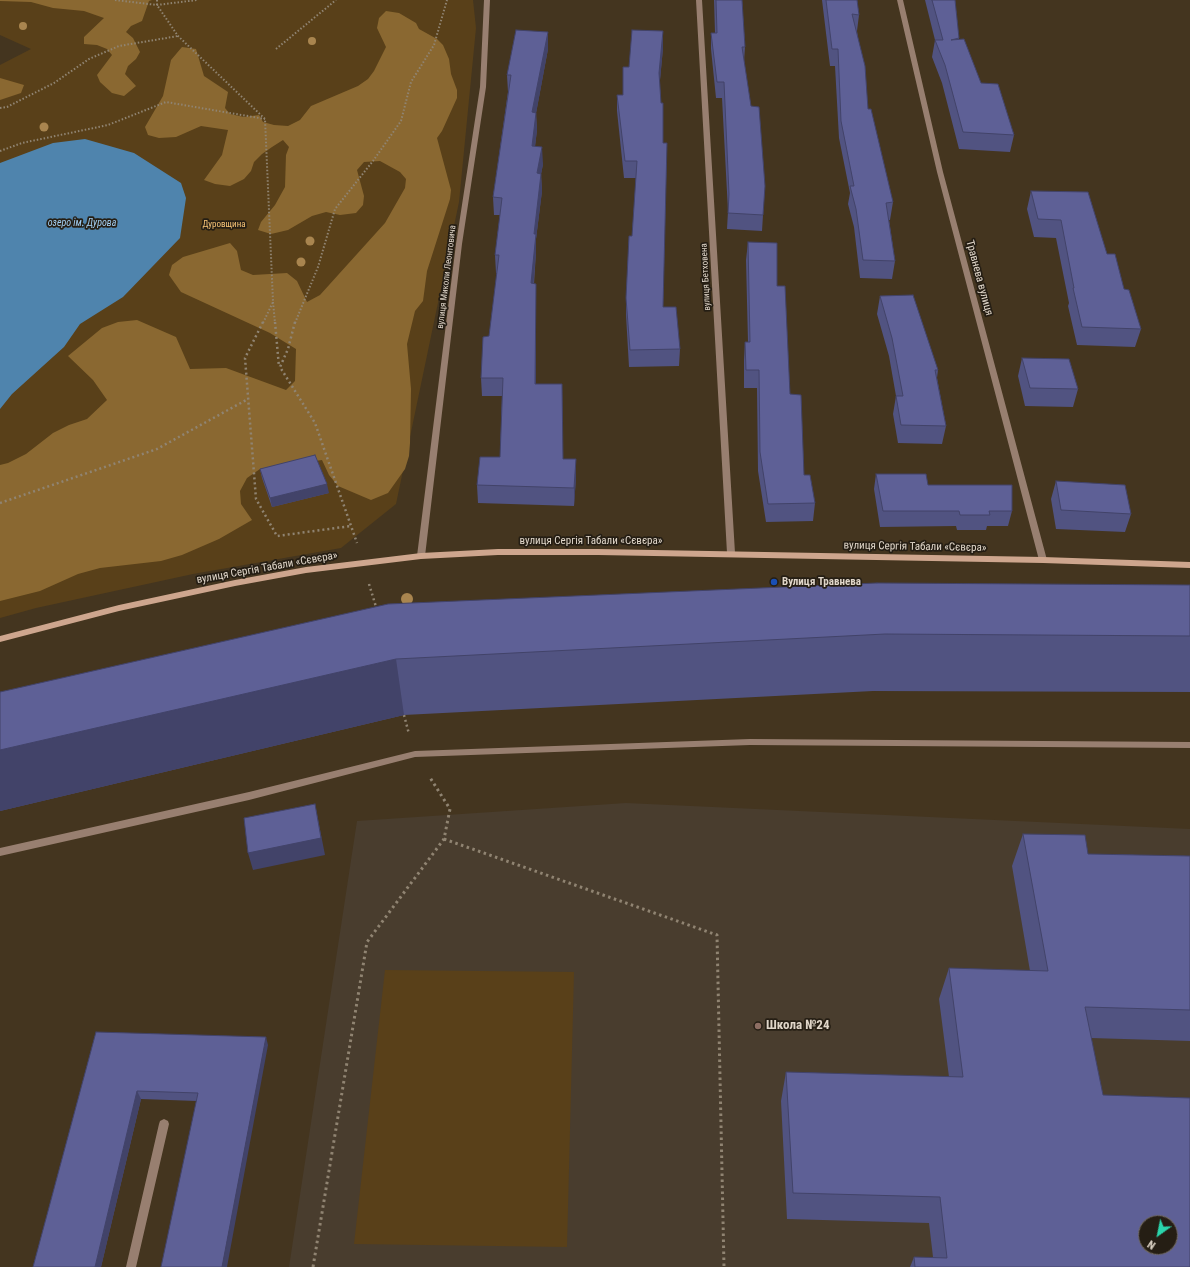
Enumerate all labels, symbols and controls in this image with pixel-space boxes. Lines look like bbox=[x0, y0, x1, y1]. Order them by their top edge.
water label: озеро ім. Дурова bbox=[48, 217, 116, 229]
park label: Дуровщина bbox=[202, 220, 246, 230]
street label: вулиця Миколи Леонтовича bbox=[435, 224, 459, 330]
street label: Травнева вулиця bbox=[963, 239, 995, 317]
street label: вулиця Бетховена bbox=[699, 243, 713, 311]
street label: вулиця Сергія Табали «Сєвєра» bbox=[520, 534, 662, 548]
street label: вулиця Сергія Табали «Сєвєра» bbox=[844, 539, 986, 555]
street label: вулиця Сергія Табали «Сєвєра» bbox=[196, 549, 338, 587]
place label: Вулиця Травнева bbox=[782, 575, 861, 589]
marker: Вулиця Травнева bbox=[769, 577, 779, 587]
place label: Школа №24 bbox=[766, 1018, 829, 1034]
marker: Школа №24 bbox=[753, 1021, 763, 1031]
north arrow bbox=[1138, 1215, 1178, 1255]
text: N bbox=[1145, 1237, 1158, 1252]

